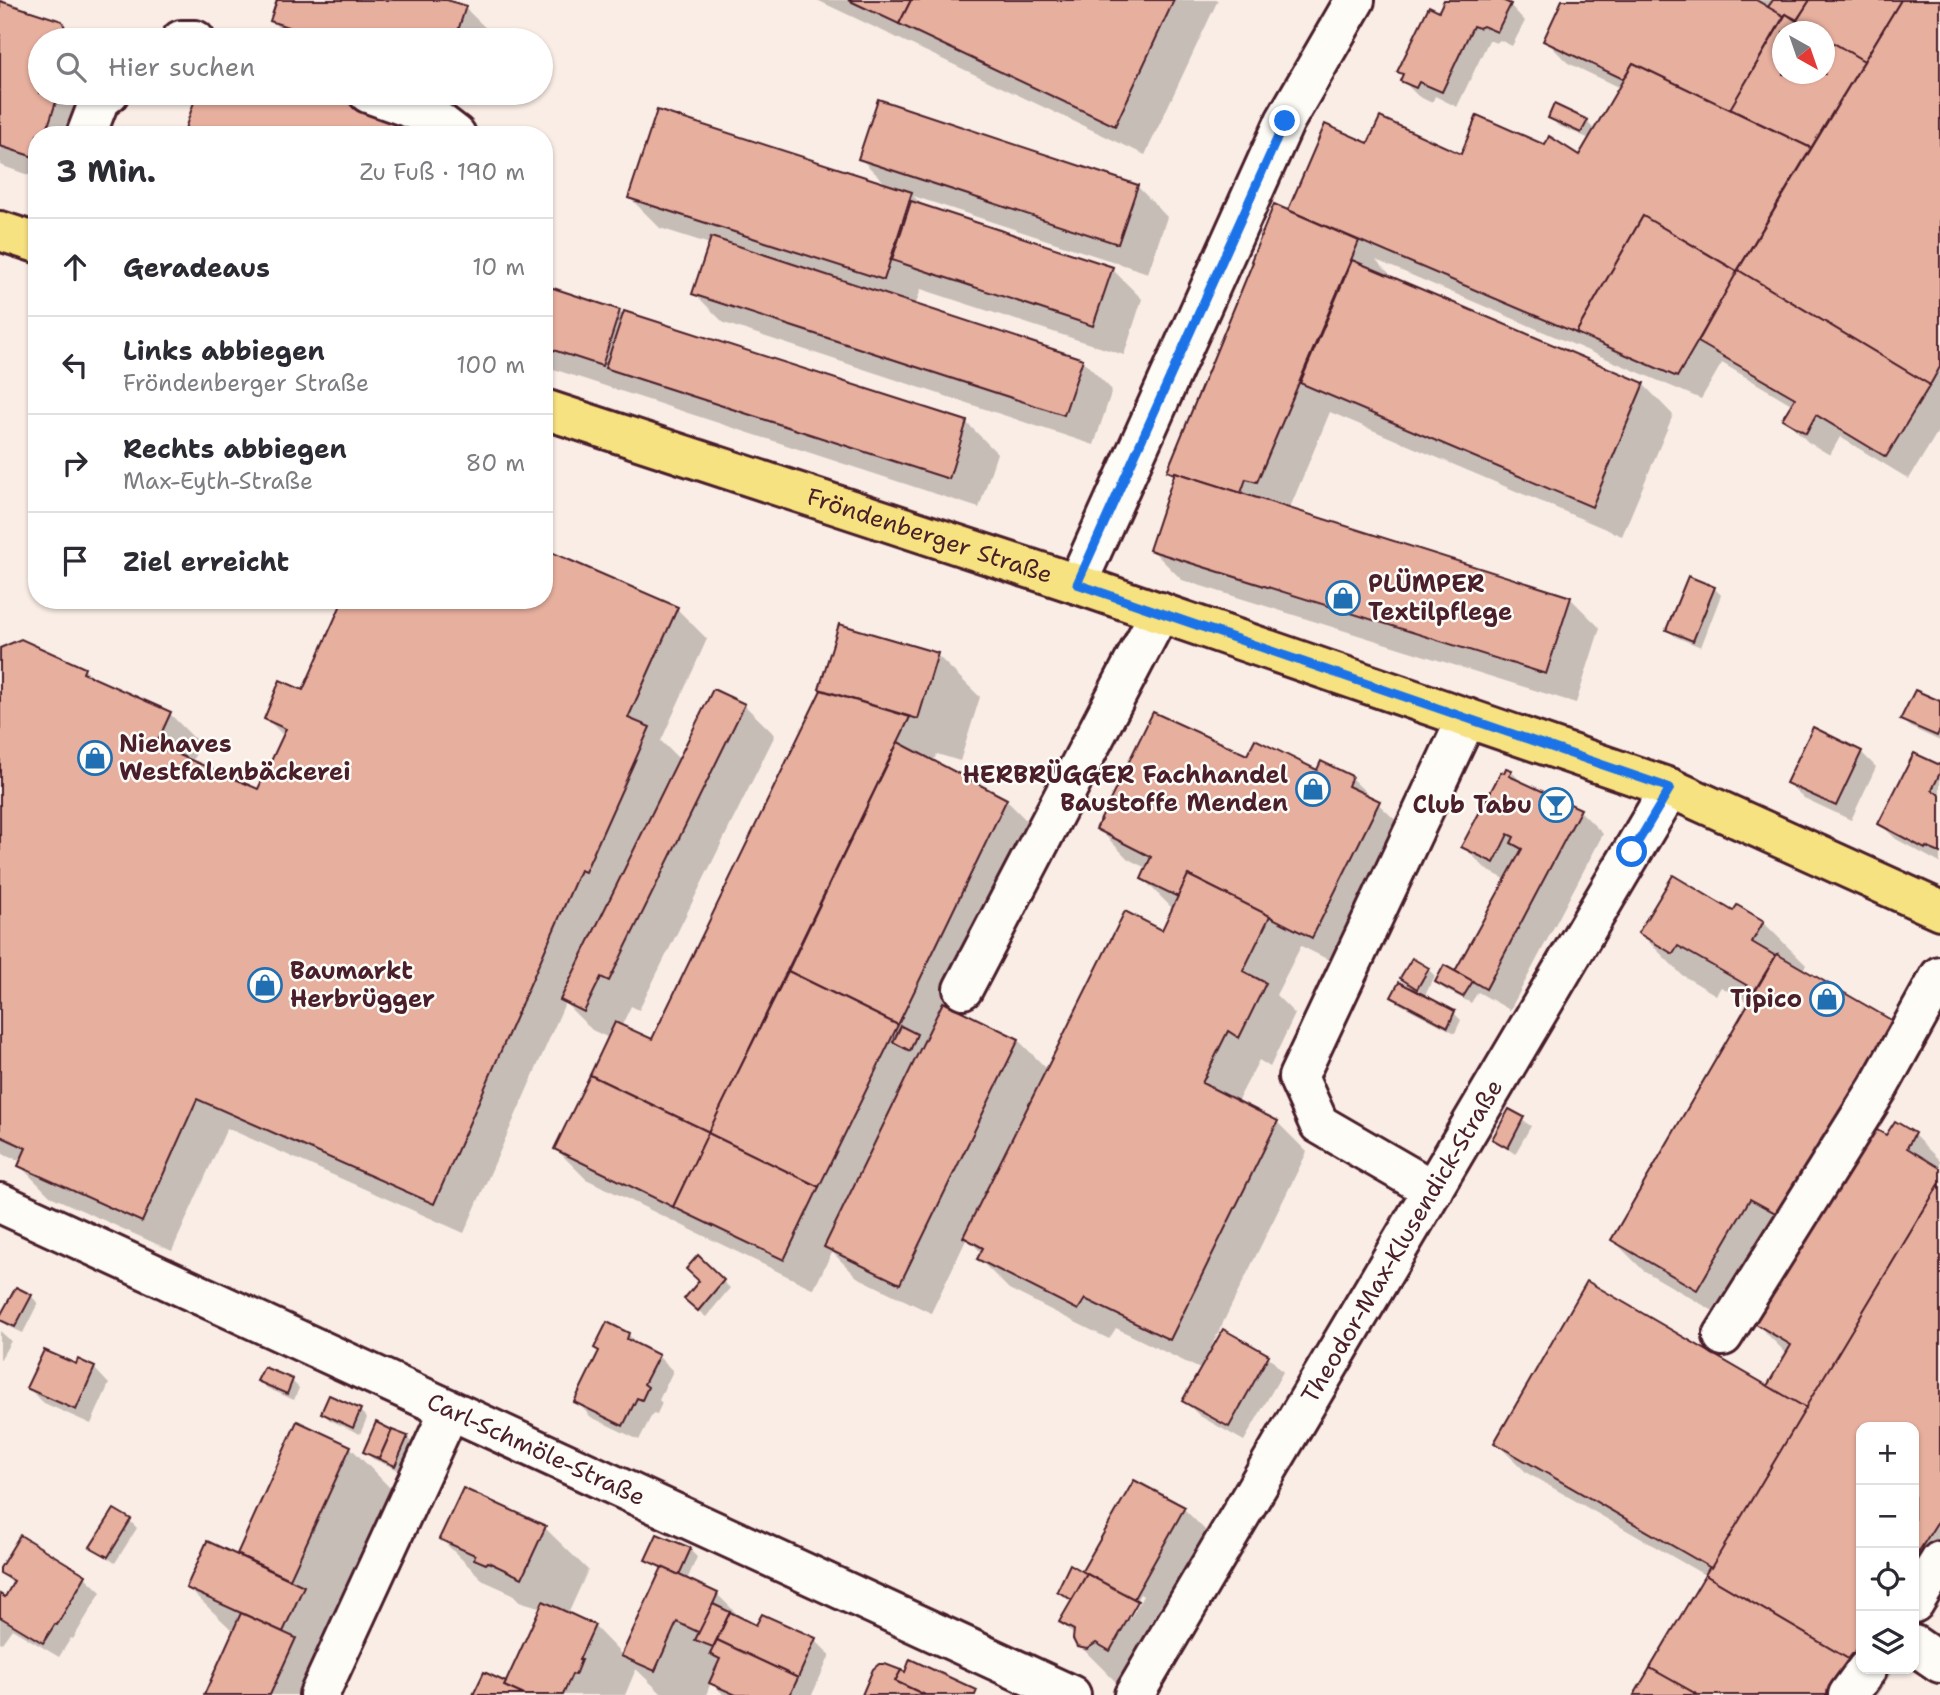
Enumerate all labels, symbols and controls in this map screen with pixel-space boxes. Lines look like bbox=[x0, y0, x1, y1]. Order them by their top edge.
north arrow bbox=[1772, 21, 1835, 84]
search box bbox=[28, 28, 553, 105]
icon: search bbox=[52, 48, 90, 86]
text: Hier suchen bbox=[108, 49, 255, 84]
route end bbox=[1269, 105, 1300, 136]
text: 3 Min. bbox=[56, 151, 156, 192]
text: Zu Fuß · 190 m bbox=[360, 157, 525, 187]
icon: ahead bbox=[56, 248, 94, 286]
text: Geradeaus bbox=[123, 250, 270, 285]
text: 10 m bbox=[472, 252, 525, 282]
text: Links abbiegen bbox=[123, 333, 325, 368]
icon: left bbox=[56, 346, 94, 384]
text: 100 m bbox=[456, 350, 525, 380]
text: Fröndenberger Straße bbox=[123, 368, 369, 398]
text: Rechts abbiegen bbox=[123, 431, 347, 466]
icon: right bbox=[56, 444, 94, 482]
text: 80 m bbox=[466, 448, 525, 478]
text: Max-Eyth-Straße bbox=[123, 466, 313, 496]
street label: Fröndenberger Straße bbox=[803, 480, 1057, 591]
icon: arrive bbox=[56, 542, 94, 580]
text: Ziel erreicht bbox=[123, 544, 289, 579]
place label: PLÜMPER Textilpflege bbox=[1368, 568, 1512, 628]
shop icon: PLÜMPER Textilpflege bbox=[1324, 579, 1362, 617]
place label: Niehaves Westfalenbäckerei bbox=[119, 728, 350, 788]
shop icon: Niehaves Westfalenbäckerei bbox=[76, 739, 114, 777]
place label: HERBRÜGGER Fachhandel Baustoffe Menden bbox=[963, 759, 1288, 819]
shop icon: HERBRÜGGER Fachhandel Baustoffe Menden bbox=[1294, 770, 1332, 808]
bar icon: Club Tabu bbox=[1537, 786, 1575, 824]
place label: Club Tabu bbox=[1413, 789, 1532, 821]
route start bbox=[1616, 836, 1647, 867]
place label: Baumarkt Herbrügger bbox=[290, 955, 435, 1015]
shop icon: Baumarkt Herbrügger bbox=[246, 966, 284, 1004]
shop icon: Tipico bbox=[1808, 980, 1846, 1018]
place label: Tipico bbox=[1730, 983, 1802, 1015]
street label: Theodor-Max-Klusendick-Straße bbox=[1294, 1073, 1510, 1409]
street label: Carl-Schmöle-Straße bbox=[422, 1385, 650, 1513]
map controls bbox=[1856, 1422, 1919, 1674]
button: + bbox=[1856, 1422, 1919, 1485]
button: − bbox=[1856, 1485, 1919, 1548]
button: locate bbox=[1856, 1548, 1919, 1611]
button: layers bbox=[1856, 1611, 1919, 1674]

